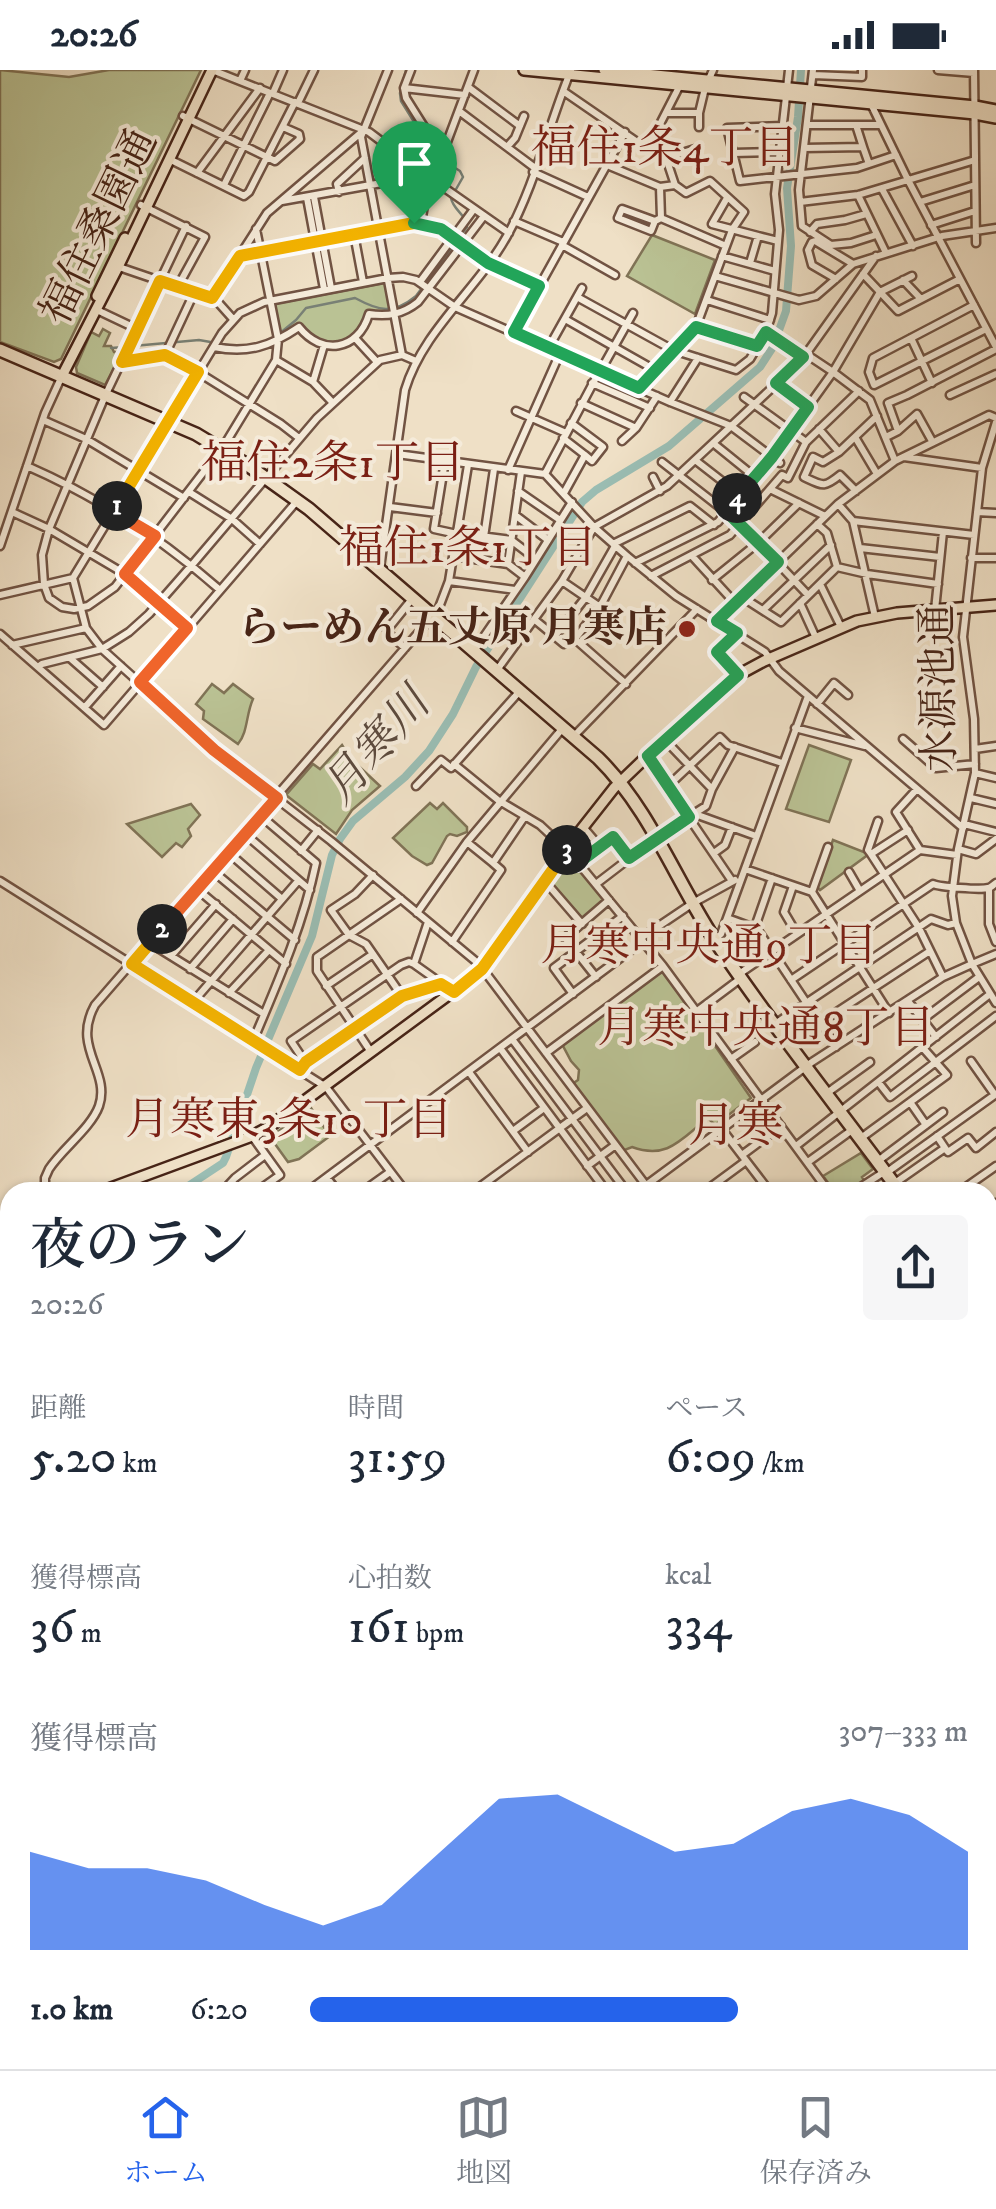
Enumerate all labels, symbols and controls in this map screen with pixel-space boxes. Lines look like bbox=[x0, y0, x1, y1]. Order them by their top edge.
text: 20:26 bbox=[50, 11, 137, 59]
street label: 福住桑園通 bbox=[31, 121, 169, 333]
pin bbox=[372, 121, 457, 224]
district label: 福住1条4丁目 bbox=[531, 121, 799, 177]
icon: arrive bbox=[387, 136, 442, 191]
district label: 福住2条1丁目 bbox=[201, 436, 465, 492]
pin: 4 bbox=[712, 473, 762, 523]
text: 4 bbox=[729, 480, 745, 515]
pin: 1 bbox=[92, 481, 142, 531]
text: 1 bbox=[112, 488, 122, 523]
district label: 福住1条1丁目 bbox=[339, 521, 597, 577]
place label: らーめん五丈原 月寒店 bbox=[238, 603, 667, 655]
street label: 水源池通 bbox=[913, 604, 967, 772]
marker: らーめん五丈原 月寒店 bbox=[676, 618, 698, 640]
water label: 月寒川 bbox=[312, 674, 446, 816]
pin: 3 bbox=[542, 825, 592, 875]
text: 3 bbox=[562, 832, 572, 867]
pin: 2 bbox=[137, 904, 187, 954]
text: 2 bbox=[155, 911, 169, 946]
district label: 月寒中央通9丁目 bbox=[540, 919, 878, 975]
district label: 月寒中央通8丁目 bbox=[597, 1001, 935, 1057]
district label: 月寒東3条10丁目 bbox=[125, 1093, 453, 1149]
district label: 月寒 bbox=[688, 1097, 784, 1157]
text: 夜のラン bbox=[30, 1213, 250, 1282]
button: share bbox=[863, 1215, 968, 1320]
text: 20:26 bbox=[30, 1285, 104, 1325]
text: 距離 bbox=[30, 1391, 86, 1426]
text: 時間 bbox=[348, 1391, 404, 1426]
text: ペース bbox=[665, 1391, 748, 1426]
text: 5.20 bbox=[30, 1426, 117, 1489]
text: 31:59 bbox=[348, 1426, 448, 1489]
text: 6:09 bbox=[665, 1426, 756, 1489]
text: km bbox=[117, 1446, 158, 1481]
text: /km bbox=[756, 1446, 805, 1481]
text: kcal bbox=[665, 1558, 711, 1593]
text: 獲得標高 bbox=[30, 1561, 142, 1596]
text: 心拍数 bbox=[348, 1561, 432, 1596]
text: 334 bbox=[665, 1593, 731, 1656]
text: 36 bbox=[30, 1596, 75, 1659]
text: 161 bbox=[348, 1596, 410, 1659]
text: m bbox=[75, 1616, 102, 1651]
text: bpm bbox=[410, 1616, 464, 1651]
text: 307–333 m bbox=[838, 1712, 968, 1752]
text: 獲得標高 bbox=[30, 1720, 158, 1760]
text: 1.0 km bbox=[30, 1990, 113, 2030]
text: 6:20 bbox=[190, 1990, 248, 2030]
tab: ホーム bbox=[124, 2090, 208, 2191]
tab: 地図 bbox=[456, 2090, 512, 2191]
tab: 保存済み bbox=[760, 2090, 872, 2191]

